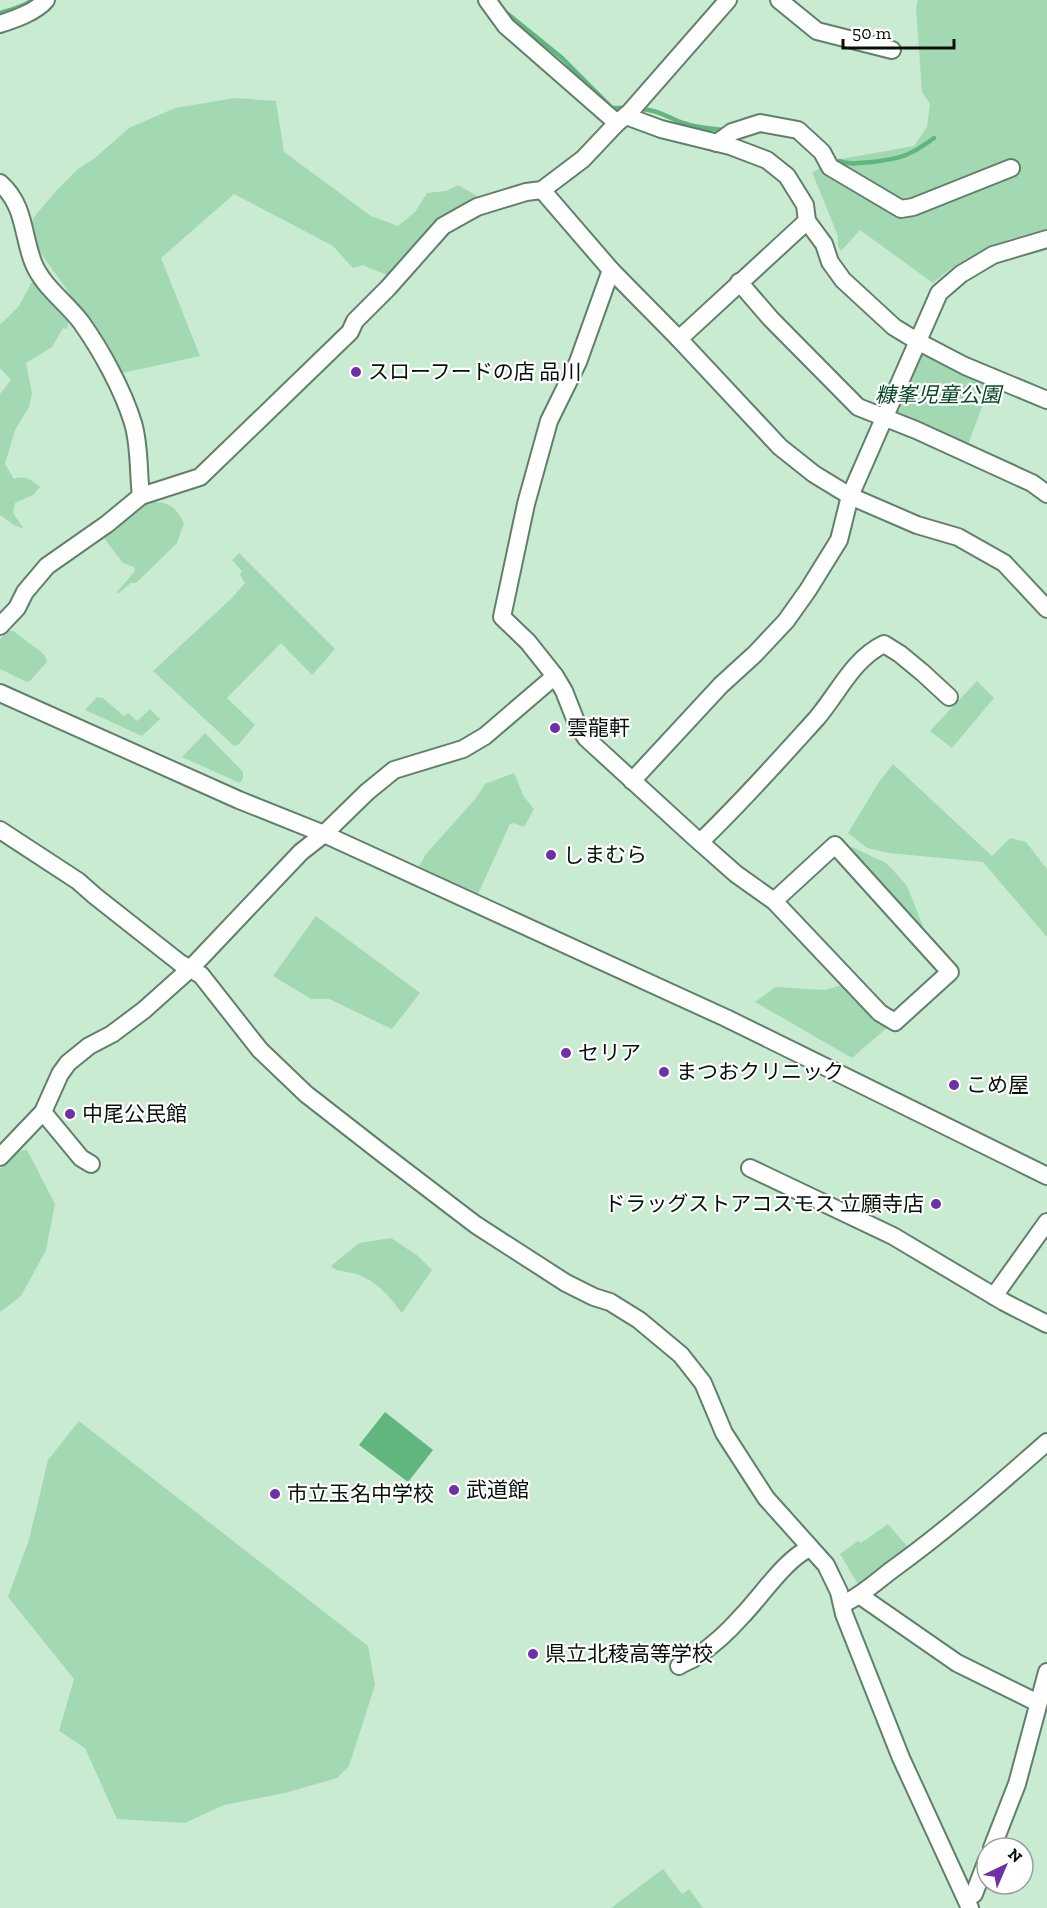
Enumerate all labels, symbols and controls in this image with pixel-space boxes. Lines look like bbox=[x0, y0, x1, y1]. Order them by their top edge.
scale bar bbox=[843, 12, 954, 50]
text: 50 m bbox=[852, 22, 892, 44]
place label: スローフードの店 品川 bbox=[368, 359, 582, 384]
marker: スローフードの店 品川 bbox=[349, 365, 363, 379]
park label: 糠峯児童公園 bbox=[875, 382, 1004, 407]
place label: 雲龍軒 bbox=[567, 715, 630, 740]
marker: 雲龍軒 bbox=[548, 721, 562, 735]
place label: しまむら bbox=[563, 842, 647, 867]
marker: しまむら bbox=[544, 848, 558, 862]
place label: セリア bbox=[578, 1040, 641, 1065]
marker: セリア bbox=[559, 1046, 573, 1060]
place label: まつおクリニック bbox=[676, 1059, 844, 1084]
marker: まつおクリニック bbox=[657, 1065, 671, 1079]
place label: こめ屋 bbox=[966, 1072, 1029, 1097]
marker: こめ屋 bbox=[947, 1078, 961, 1092]
place label: 中尾公民館 bbox=[82, 1101, 187, 1126]
marker: 中尾公民館 bbox=[63, 1107, 77, 1121]
place label: ドラッグストアコスモス 立願寺店 bbox=[604, 1191, 924, 1216]
marker: ドラッグストアコスモス 立願寺店 bbox=[929, 1197, 943, 1211]
place label: 武道館 bbox=[466, 1477, 529, 1502]
place label: 市立玉名中学校 bbox=[287, 1481, 434, 1506]
marker: 武道館 bbox=[447, 1483, 461, 1497]
marker: 市立玉名中学校 bbox=[268, 1487, 282, 1501]
place label: 県立北稜高等学校 bbox=[545, 1641, 713, 1666]
marker: 県立北稜高等学校 bbox=[526, 1647, 540, 1661]
north arrow bbox=[975, 1836, 1035, 1896]
text: N bbox=[1004, 1845, 1026, 1867]

